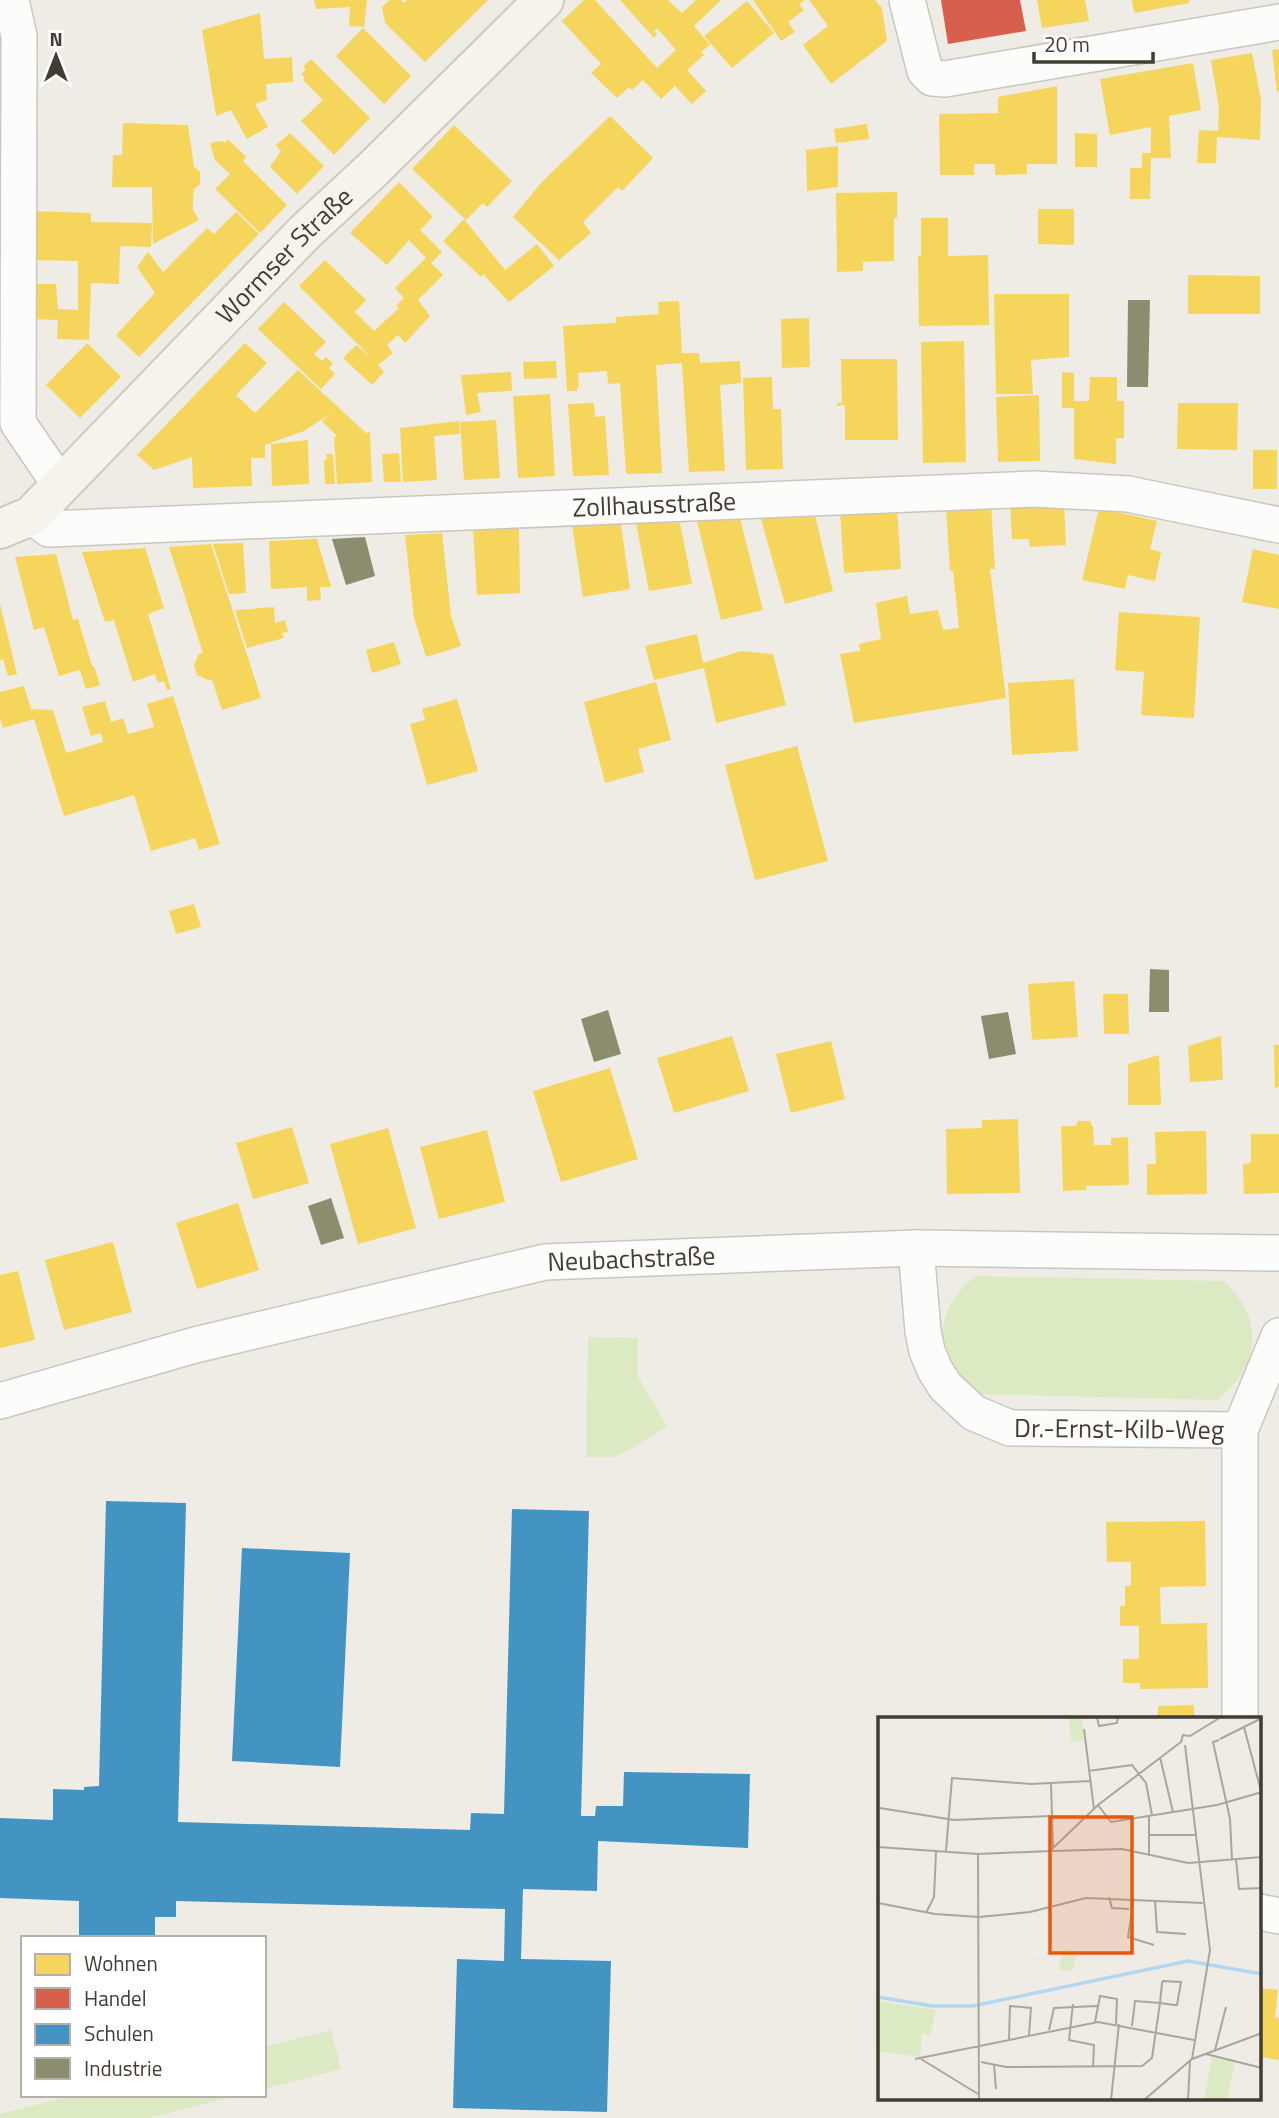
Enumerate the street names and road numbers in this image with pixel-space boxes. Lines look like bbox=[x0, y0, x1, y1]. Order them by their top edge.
street label: Wormser Straße bbox=[206, 177, 361, 332]
street label: Zollhausstraße bbox=[572, 481, 737, 527]
street label: Neubachstraße bbox=[547, 1236, 716, 1281]
street label: Dr.-Ernst-Kilb-Weg bbox=[1014, 1408, 1224, 1449]

